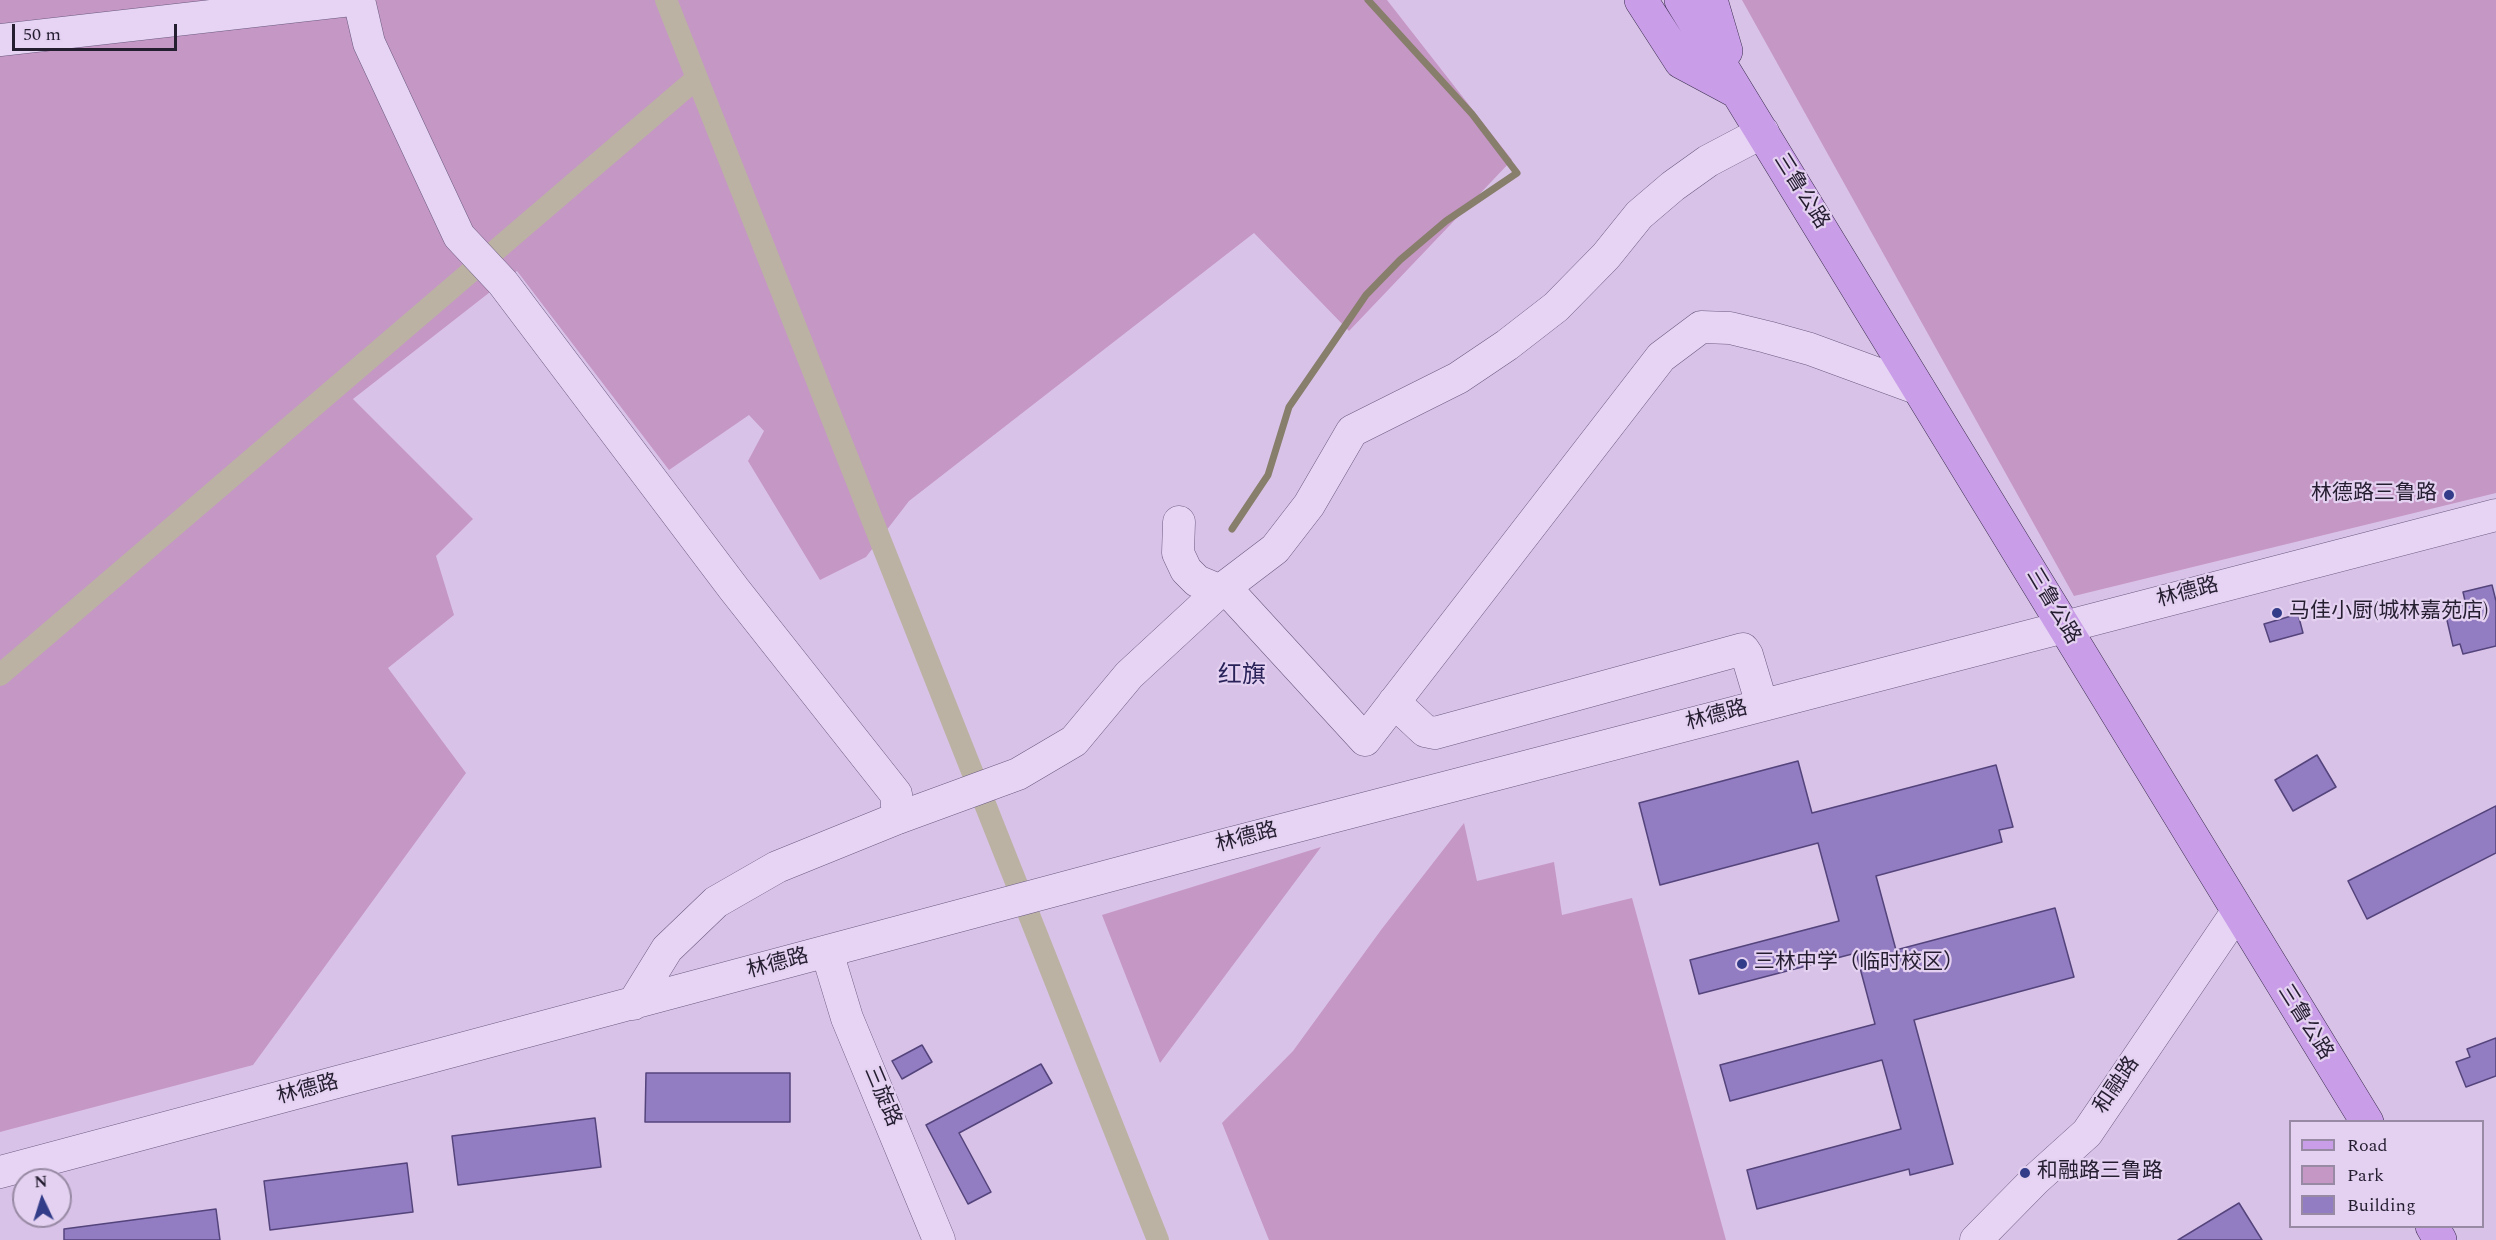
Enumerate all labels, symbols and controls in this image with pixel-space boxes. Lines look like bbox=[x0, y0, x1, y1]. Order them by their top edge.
scale bar bbox=[15, 12, 180, 50]
text: 50 m bbox=[23, 21, 61, 48]
street label: 三鲁公路 bbox=[1767, 150, 1833, 234]
place label: 林德路三鲁路 bbox=[2311, 482, 2437, 508]
marker: 林德路三鲁路 bbox=[2442, 488, 2456, 502]
street label: 三鲁公路 bbox=[2020, 565, 2084, 649]
street label: 林德路 bbox=[2154, 574, 2222, 614]
place label: 马佳小厨(城林嘉苑店) bbox=[2289, 600, 2488, 626]
marker: 马佳小厨(城林嘉苑店) bbox=[2270, 606, 2284, 620]
district label: 红旗 bbox=[1218, 663, 1266, 691]
street label: 林德路 bbox=[1683, 697, 1751, 737]
street label: 林德路 bbox=[1213, 819, 1281, 859]
street label: 林德路 bbox=[744, 945, 812, 985]
place label: 三林中学（临时校区） bbox=[1754, 951, 1964, 977]
marker: 三林中学（临时校区） bbox=[1735, 957, 1749, 971]
street label: 三鲁公路 bbox=[2271, 981, 2337, 1065]
street label: 和融路 bbox=[2090, 1053, 2146, 1119]
street label: 三旋路 bbox=[857, 1063, 905, 1131]
street label: 林德路 bbox=[274, 1071, 342, 1111]
legend bbox=[2289, 1120, 2484, 1228]
text: Road bbox=[2347, 1132, 2388, 1159]
place label: 和融路三鲁路 bbox=[2037, 1160, 2163, 1186]
text: Park bbox=[2347, 1162, 2384, 1189]
marker: 和融路三鲁路 bbox=[2018, 1166, 2032, 1180]
north arrow bbox=[12, 1168, 72, 1228]
text: N bbox=[34, 1170, 48, 1194]
text: Building bbox=[2347, 1192, 2416, 1219]

